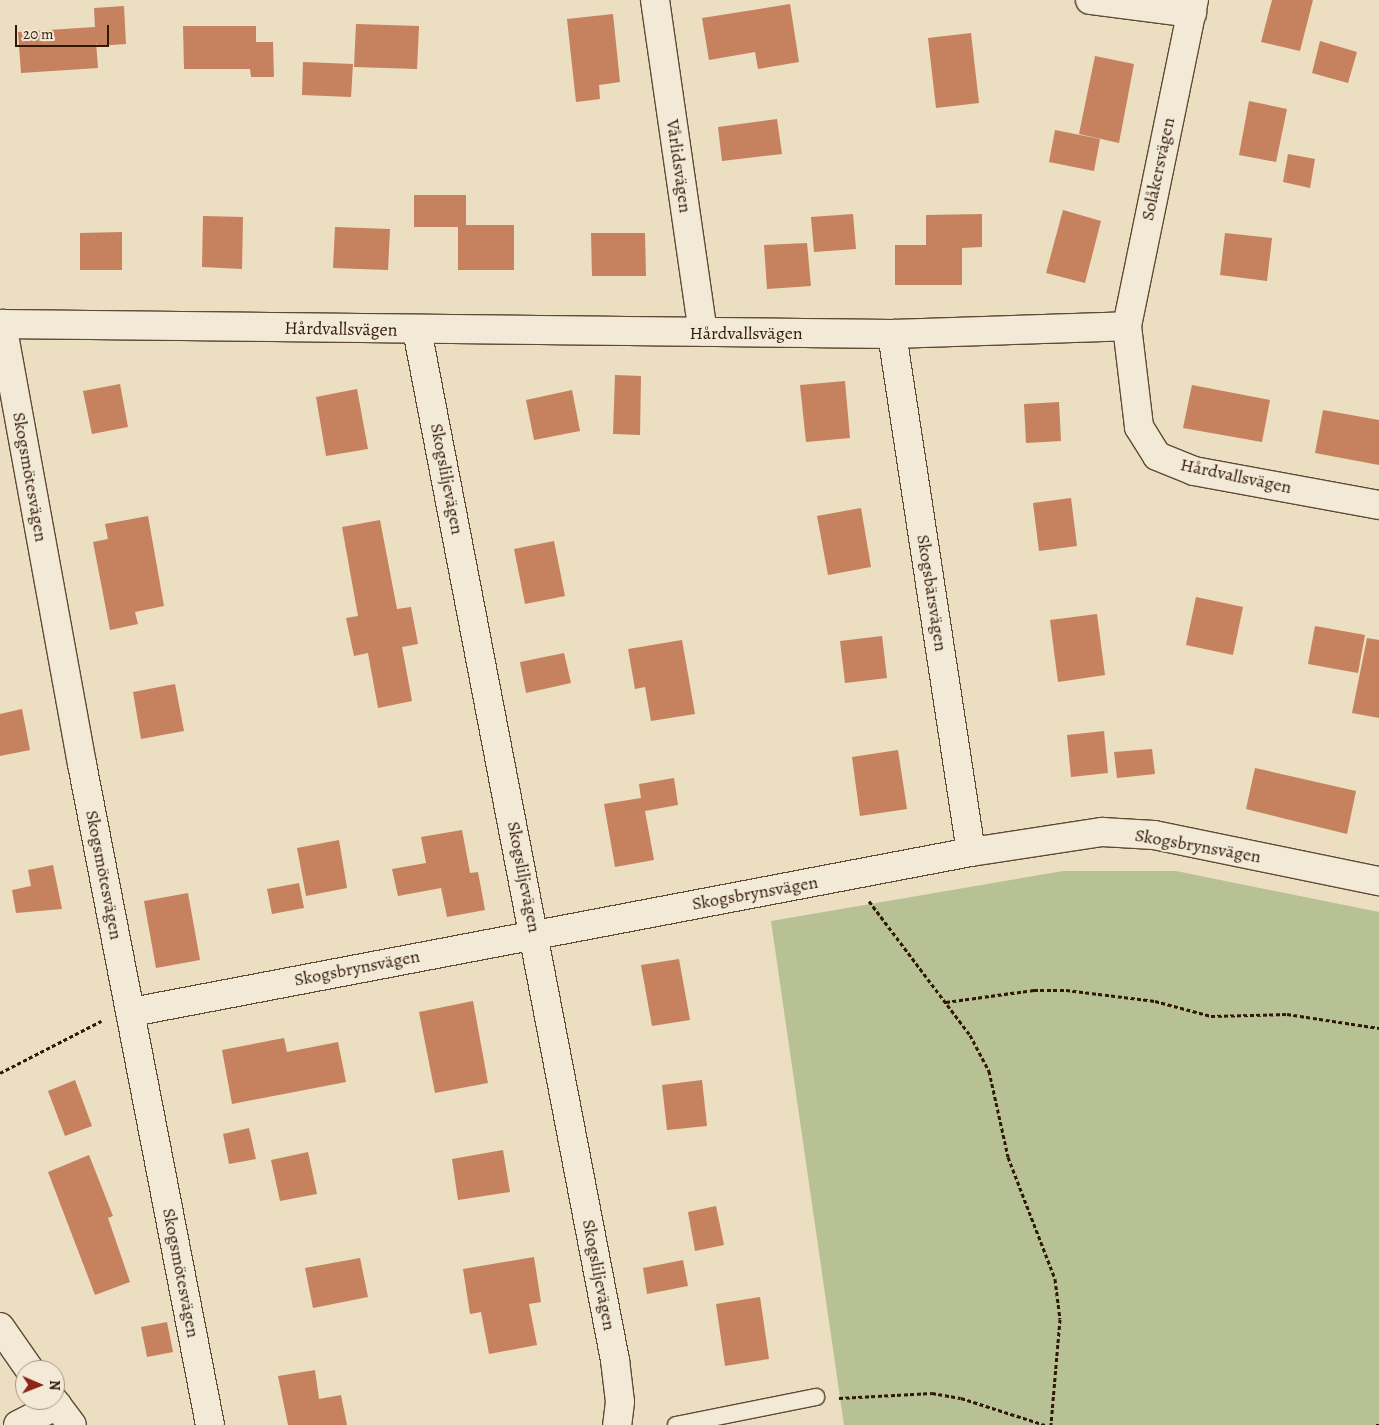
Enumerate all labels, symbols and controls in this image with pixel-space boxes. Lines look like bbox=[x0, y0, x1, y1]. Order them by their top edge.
scale bar bbox=[18, 15, 111, 47]
text: 20 m bbox=[23, 24, 54, 44]
street label: Solåkersvägen bbox=[1137, 116, 1179, 222]
street label: Vårlidsvägen bbox=[662, 118, 696, 214]
street label: Hårdvallsvägen bbox=[284, 317, 398, 341]
street label: Hårdvallsvägen bbox=[689, 322, 803, 344]
street label: Skogsmötesvägen bbox=[8, 410, 52, 544]
street label: Skogsliljevägen bbox=[426, 422, 468, 536]
street label: Hårdvallsvägen bbox=[1178, 454, 1294, 498]
street label: Skogsbärsvägen bbox=[912, 533, 952, 653]
street label: Skogsmötesvägen bbox=[81, 808, 127, 942]
street label: Skogsliljevägen bbox=[503, 820, 545, 934]
street label: Skogsbrynsvägen bbox=[1133, 824, 1263, 868]
street label: Skogsbrynsvägen bbox=[690, 871, 820, 915]
street label: Skogsbrynsvägen bbox=[292, 945, 422, 991]
street label: Skogsmötesvägen bbox=[158, 1206, 204, 1340]
street label: Skogsliljevägen bbox=[578, 1218, 620, 1332]
north arrow bbox=[15, 1360, 65, 1410]
text: N bbox=[45, 1380, 64, 1391]

